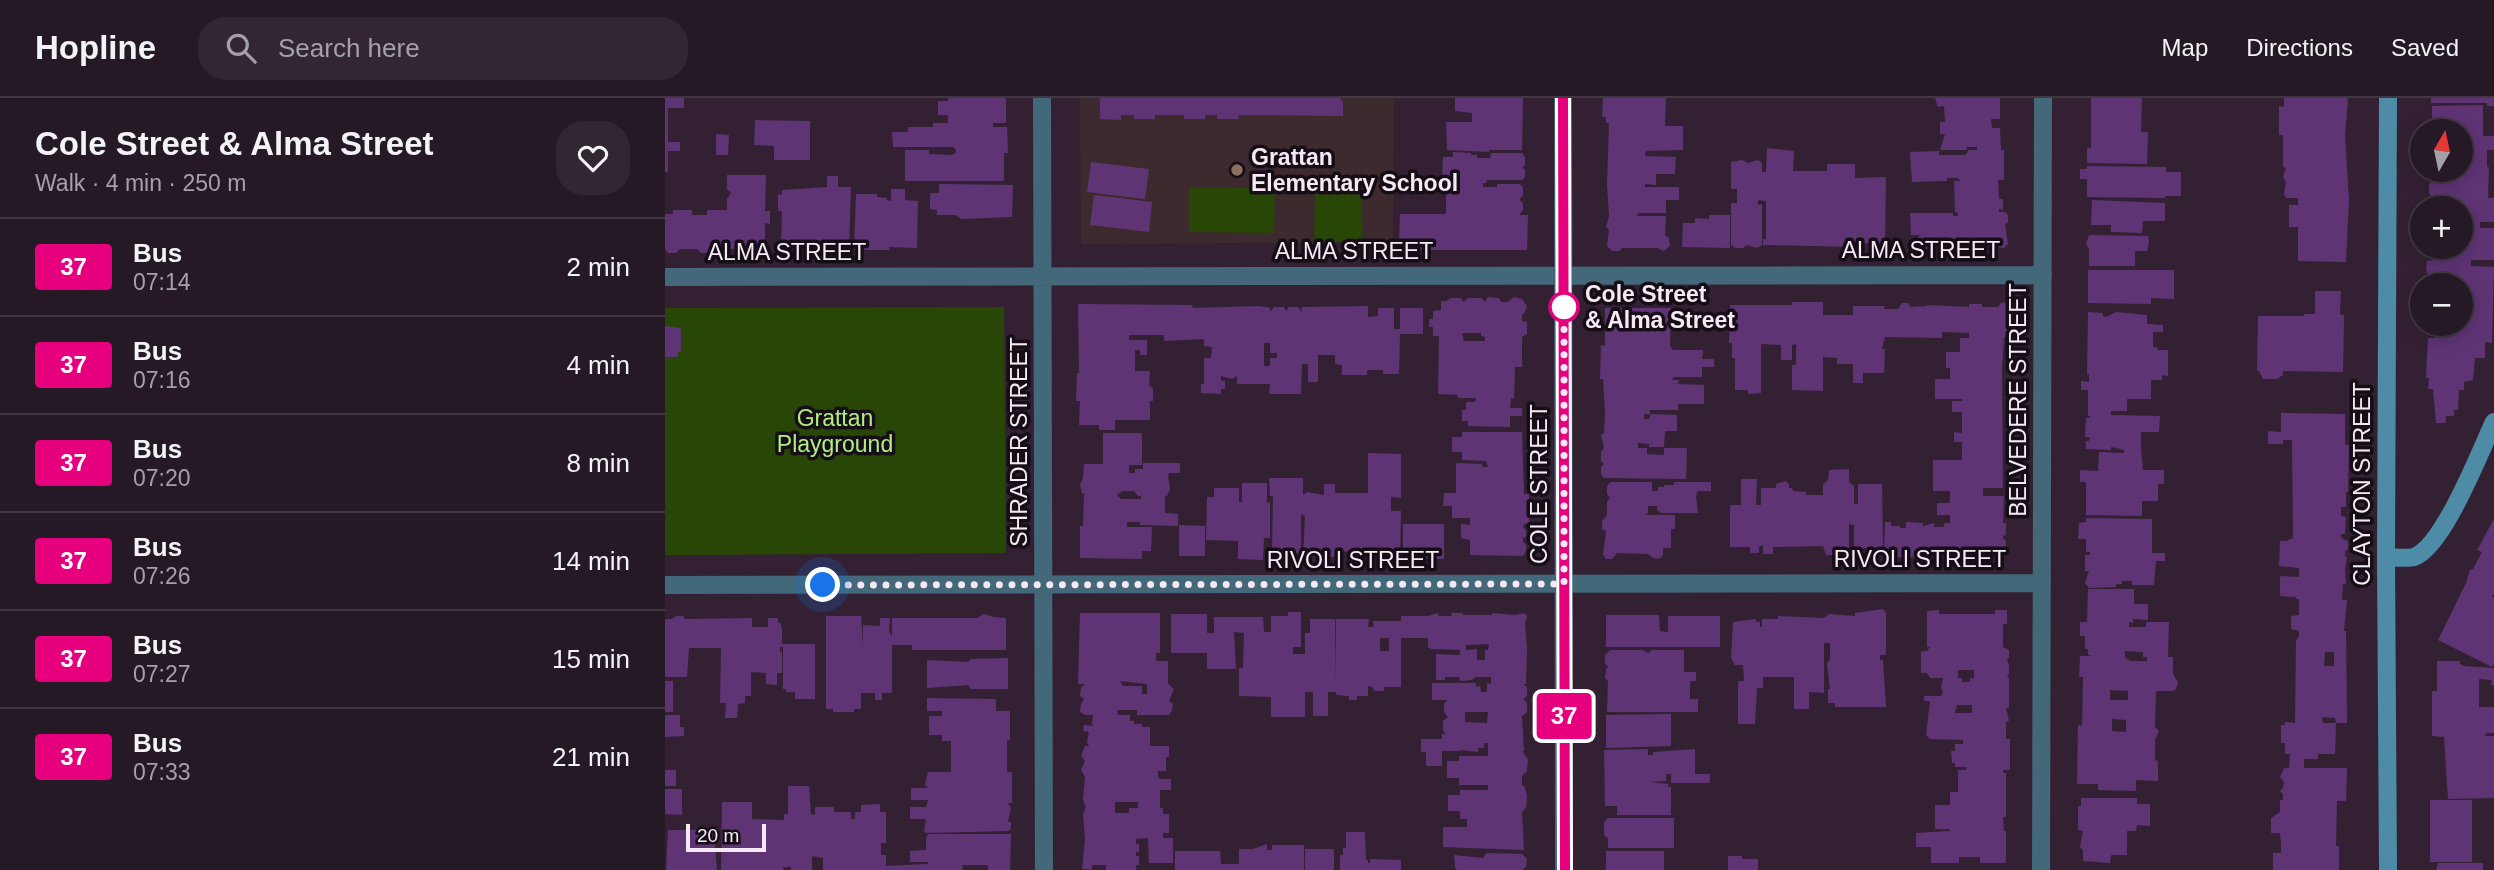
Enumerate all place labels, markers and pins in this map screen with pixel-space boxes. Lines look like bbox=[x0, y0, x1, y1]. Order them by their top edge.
place label: Grattan Elementary School bbox=[1251, 144, 1458, 196]
marker: Grattan Elementary School bbox=[1229, 162, 1245, 178]
place label: Cole Street & Alma Street bbox=[1585, 281, 1735, 333]
marker: Cole Street & Alma Street bbox=[1549, 292, 1579, 322]

